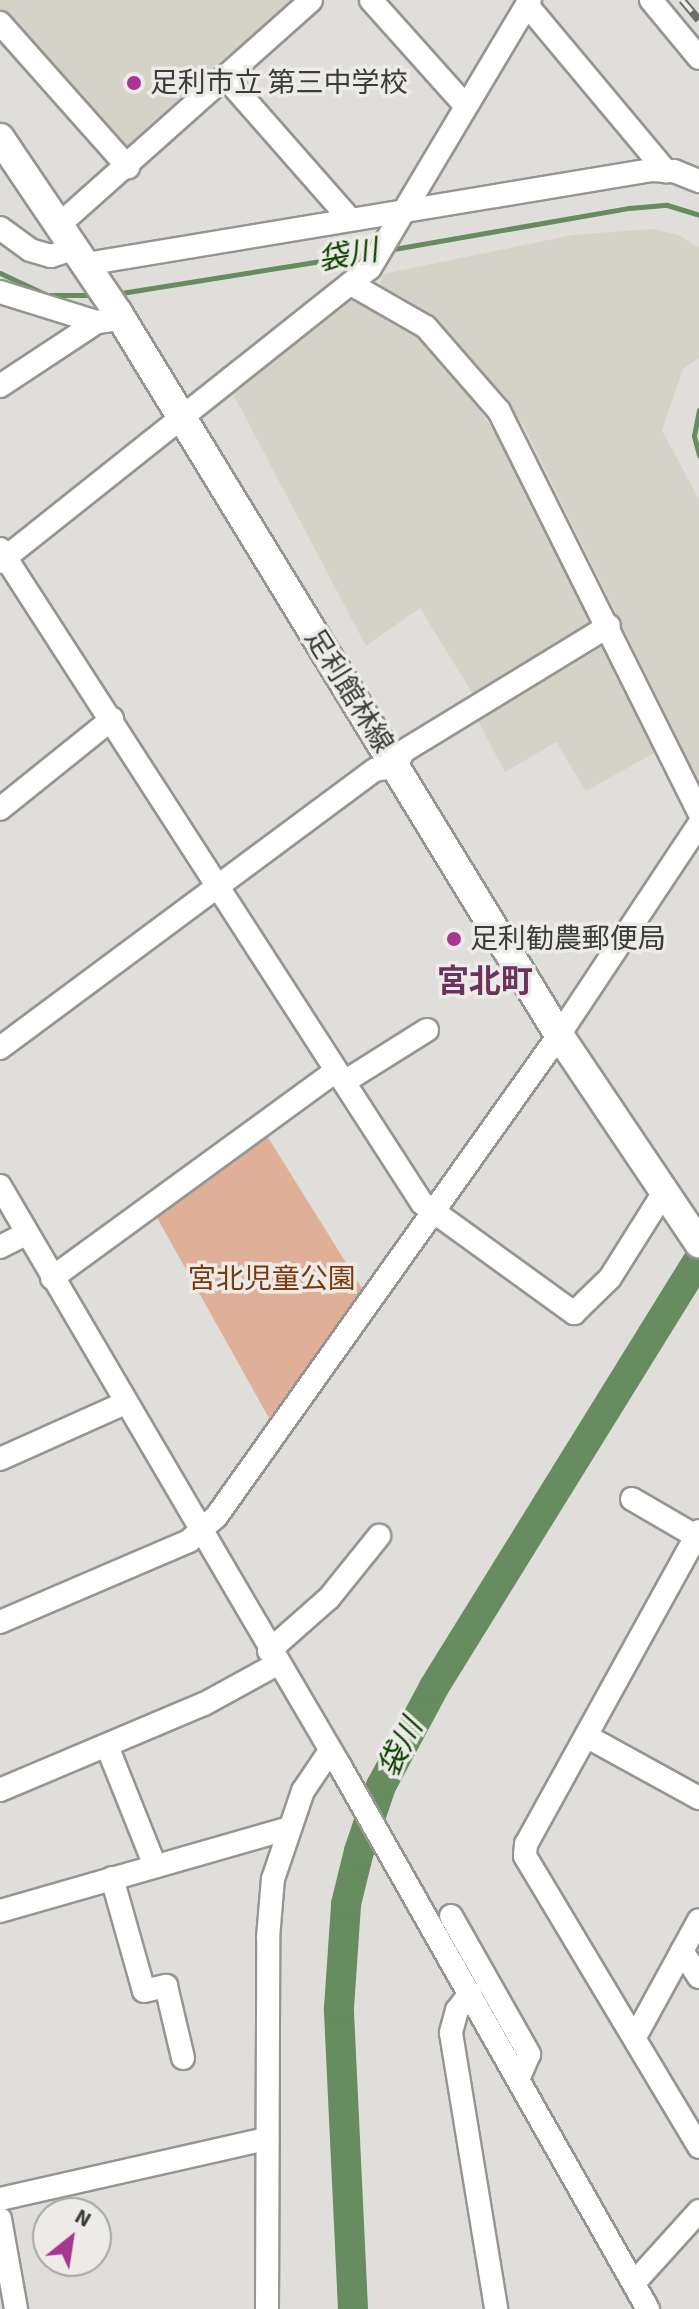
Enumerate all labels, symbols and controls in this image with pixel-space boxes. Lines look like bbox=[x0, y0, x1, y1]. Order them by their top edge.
place label: 足利市立 第三中学校 bbox=[150, 66, 408, 100]
marker: 足利市立 第三中学校 bbox=[125, 74, 143, 92]
water label: 袋川 bbox=[315, 233, 381, 279]
street label: 足利館林線 bbox=[298, 623, 400, 759]
place label: 足利勧農郵便局 bbox=[470, 922, 666, 956]
marker: 足利勧農郵便局 bbox=[445, 930, 463, 948]
district label: 宮北町 bbox=[437, 963, 533, 1001]
park label: 宮北児童公園 bbox=[188, 1262, 356, 1296]
water label: 袋川 bbox=[371, 1713, 431, 1783]
north arrow bbox=[32, 2197, 112, 2277]
text: N bbox=[69, 2200, 97, 2235]

